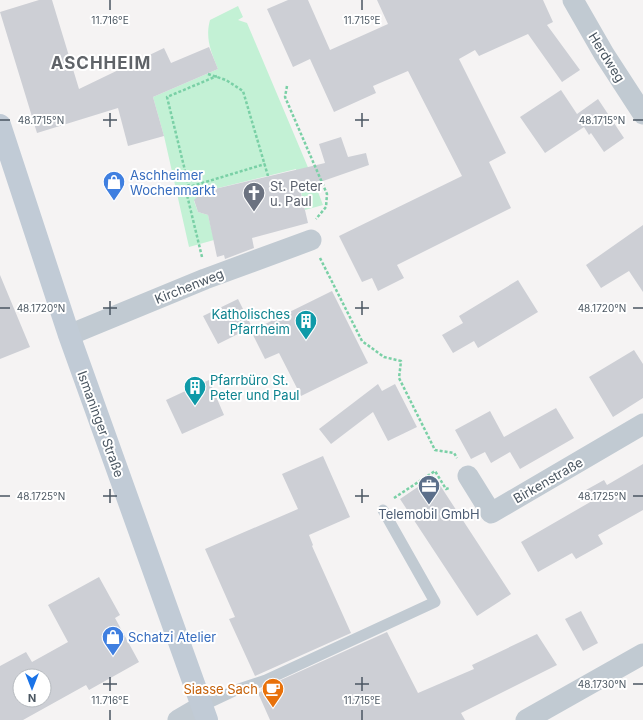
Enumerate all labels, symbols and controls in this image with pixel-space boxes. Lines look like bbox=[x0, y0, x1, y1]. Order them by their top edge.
text: 11.716°E bbox=[91, 14, 129, 26]
text: 11.715°E bbox=[343, 14, 381, 26]
street label: Herdweg bbox=[585, 29, 629, 85]
district label: ASCHHEIM bbox=[51, 53, 151, 73]
text: 48.1715°N bbox=[18, 114, 64, 126]
text: 48.1715°N bbox=[579, 114, 625, 126]
place label: Aschheimer Wochenmarkt bbox=[130, 167, 216, 198]
shop icon: Aschheimer Wochenmarkt bbox=[101, 169, 127, 202]
place label: St. Peter u. Paul bbox=[270, 178, 323, 209]
church icon: St. Peter u. Paul bbox=[241, 180, 267, 213]
street label: Kirchenweg bbox=[152, 265, 226, 307]
text: 48.1720°N bbox=[17, 302, 65, 314]
text: 48.1720°N bbox=[578, 302, 626, 314]
place label: Katholisches Pfarrheim bbox=[212, 306, 290, 337]
building icon: Katholisches Pfarrheim bbox=[293, 308, 319, 341]
street label: Ismaninger Straße bbox=[74, 369, 128, 479]
place label: Pfarrbüro St. Peter und Paul bbox=[210, 372, 300, 403]
building icon: Pfarrbüro St. Peter und Paul bbox=[182, 374, 208, 407]
street label: Birkenstraße bbox=[510, 454, 586, 506]
office icon: Telemobil GmbH bbox=[416, 473, 442, 506]
text: 48.1725°N bbox=[17, 490, 65, 502]
text: 48.1725°N bbox=[578, 490, 626, 502]
place label: Telemobil GmbH bbox=[378, 506, 480, 522]
shop icon: Schatzi Atelier bbox=[100, 624, 126, 657]
place label: Schatzi Atelier bbox=[128, 629, 216, 645]
north arrow bbox=[12, 668, 52, 708]
cafe icon: Siasse Sach bbox=[260, 676, 286, 709]
text: 48.1730°N bbox=[578, 678, 626, 690]
place label: Siasse Sach bbox=[183, 681, 258, 697]
text: N bbox=[28, 691, 36, 705]
text: 11.716°E bbox=[91, 694, 129, 706]
text: 11.715°E bbox=[343, 694, 381, 706]

